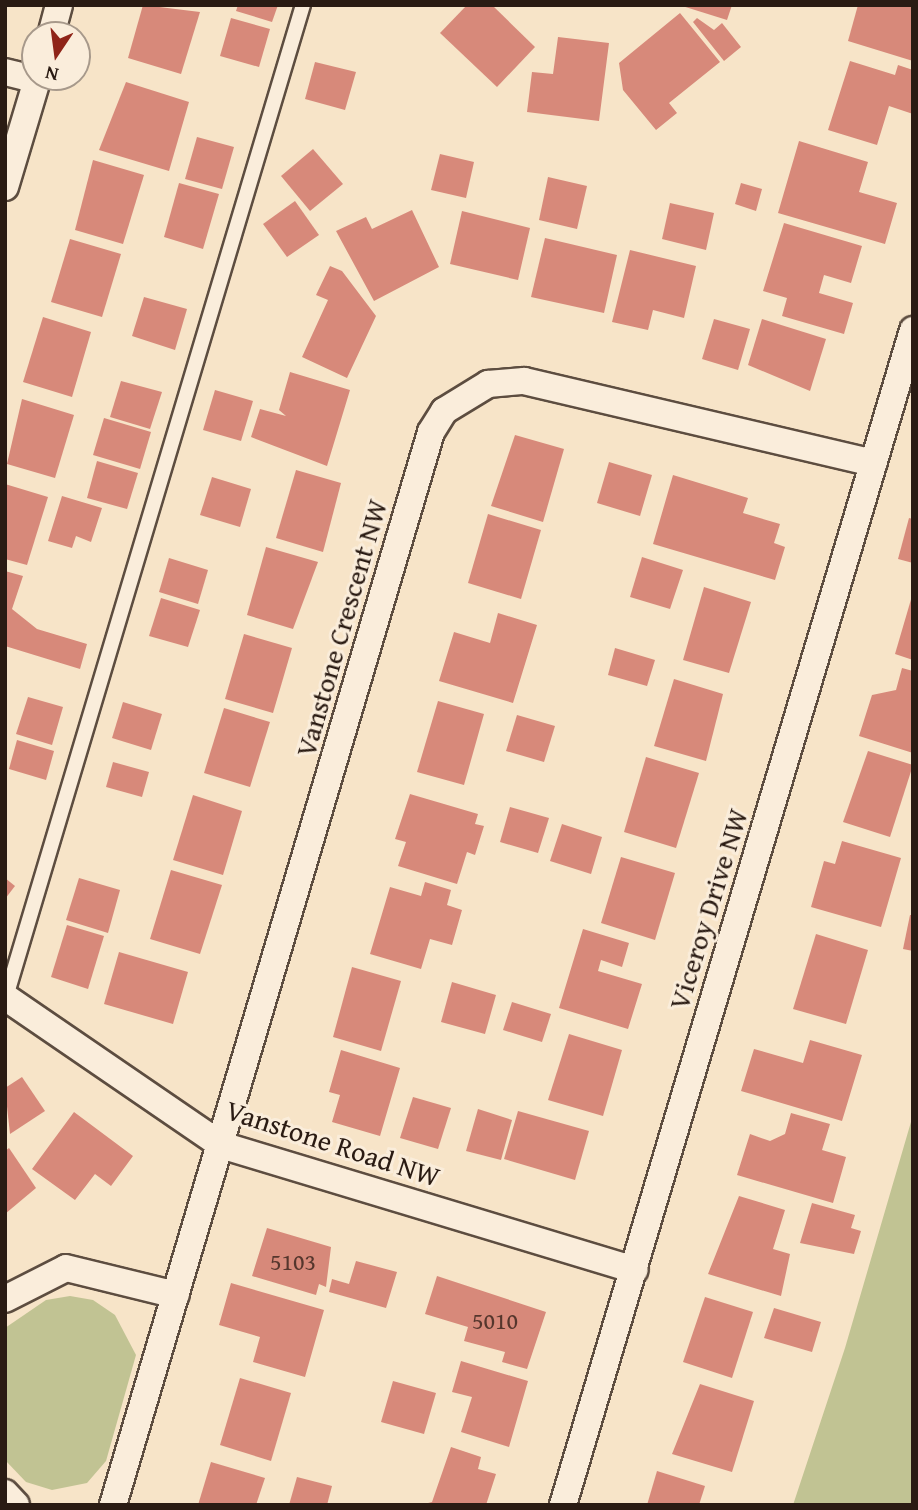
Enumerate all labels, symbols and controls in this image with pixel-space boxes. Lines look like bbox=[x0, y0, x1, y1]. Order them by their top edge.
north arrow bbox=[21, 21, 91, 91]
text: N bbox=[42, 59, 61, 90]
street label: Vanstone Crescent NW bbox=[288, 496, 394, 760]
street label: Viceroy Drive NW bbox=[661, 804, 755, 1014]
street label: Vanstone Road NW bbox=[222, 1093, 444, 1193]
house number: 5103 bbox=[270, 1248, 316, 1276]
house number: 5010 bbox=[472, 1307, 518, 1335]

